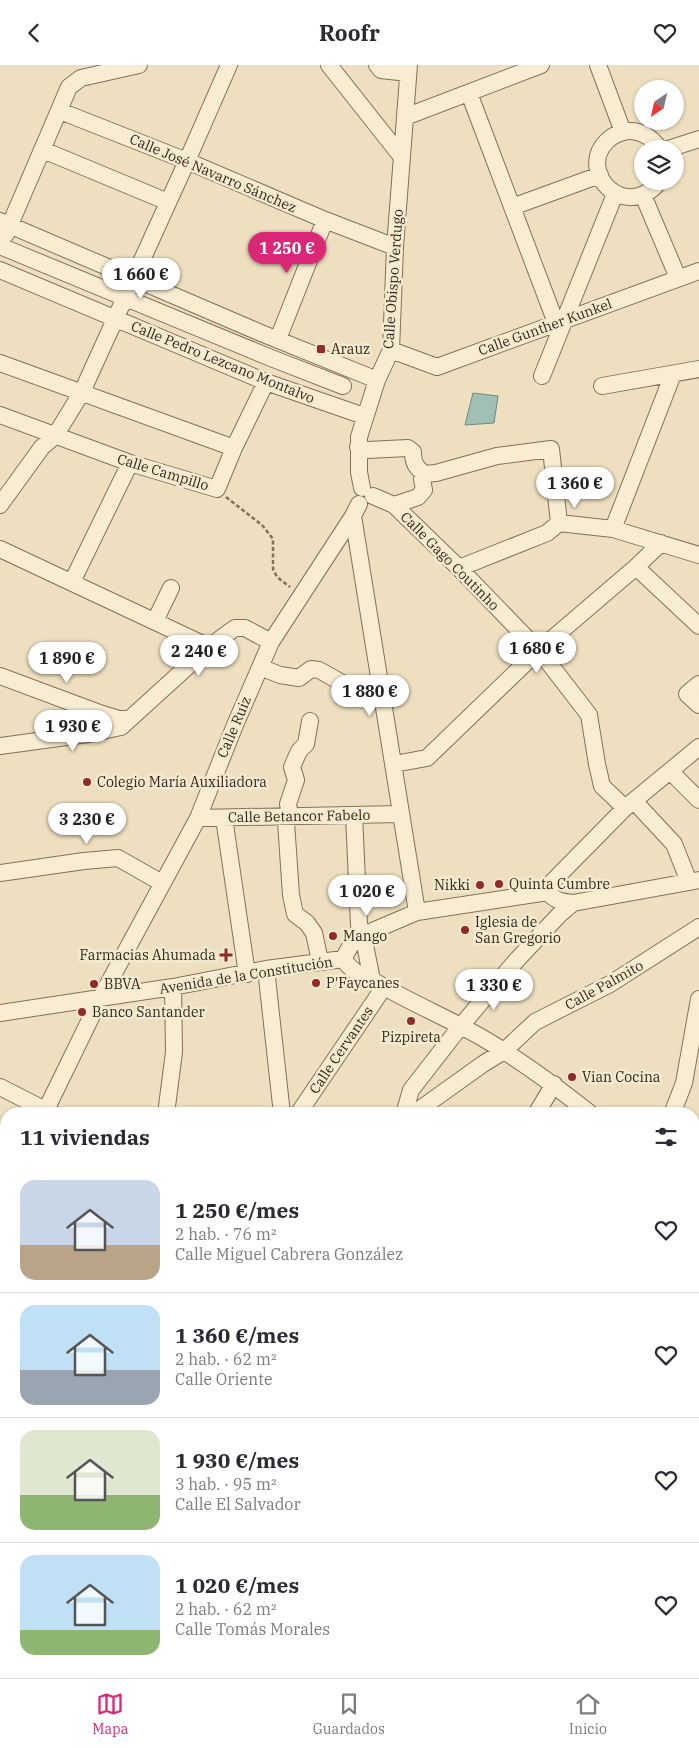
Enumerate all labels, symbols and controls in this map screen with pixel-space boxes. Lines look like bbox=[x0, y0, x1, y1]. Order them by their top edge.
text: Roofr bbox=[319, 18, 380, 47]
icon: back bbox=[20, 19, 48, 47]
icon: heart bbox=[651, 19, 679, 47]
north arrow bbox=[634, 80, 684, 130]
map controls bbox=[634, 80, 684, 190]
street label: Calle José Navarro Sánchez bbox=[127, 130, 299, 216]
button: layers bbox=[634, 140, 684, 190]
street label: Calle Obispo Verdugo bbox=[379, 208, 407, 350]
pin: 1 250 € bbox=[241, 231, 333, 274]
text: 1 250 € bbox=[259, 238, 315, 258]
pin: 1 660 € bbox=[95, 257, 187, 300]
text: 1 660 € bbox=[113, 264, 169, 284]
street label: Calle Gunther Kunkel bbox=[476, 294, 614, 360]
street label: Calle Pedro Lezcano Montalvo bbox=[129, 317, 318, 407]
place label: Arauz bbox=[331, 340, 370, 358]
marker: Arauz bbox=[315, 343, 327, 355]
street label: Calle Campillo bbox=[115, 450, 211, 495]
pin: 1 360 € bbox=[529, 467, 621, 509]
text: 1 360 € bbox=[547, 473, 603, 493]
street label: Calle Gago Coutinho bbox=[397, 508, 503, 614]
pin: 1 680 € bbox=[491, 631, 583, 674]
pin: 2 240 € bbox=[153, 635, 245, 677]
text: 1 680 € bbox=[509, 638, 565, 658]
pin: 1 890 € bbox=[21, 641, 113, 684]
text: 2 240 € bbox=[171, 641, 227, 661]
text: 1 890 € bbox=[39, 648, 95, 668]
pin: 1 880 € bbox=[324, 675, 416, 717]
text: 1 880 € bbox=[342, 681, 398, 701]
street label: Calle Ruiz bbox=[213, 693, 255, 761]
pin: 1 930 € bbox=[27, 709, 119, 752]
text: 1 930 € bbox=[45, 716, 101, 736]
place label: Colegio María Auxiliadora bbox=[97, 773, 267, 791]
marker: Colegio María Auxiliadora bbox=[81, 776, 93, 788]
pin: 3 230 € bbox=[41, 803, 133, 845]
street label: Calle Betancor Fabelo bbox=[228, 806, 370, 826]
text: 3 230 € bbox=[59, 809, 115, 829]
pin: 1 020 € bbox=[321, 875, 413, 917]
place label: Quinta Cumbre bbox=[509, 875, 610, 893]
place label: Nikki bbox=[434, 876, 470, 894]
marker: Quinta Cumbre bbox=[493, 878, 505, 890]
marker: Nikki bbox=[474, 879, 486, 891]
text: 1 020 € bbox=[339, 881, 395, 901]
place label: Iglesia de San Gregorio bbox=[475, 913, 561, 947]
marker: Iglesia de San Gregorio bbox=[459, 924, 471, 936]
place label: Mango bbox=[343, 927, 387, 945]
marker: Mango bbox=[327, 930, 339, 942]
place label: Farmacias Ahumada bbox=[80, 946, 216, 964]
marker: Farmacias Ahumada bbox=[220, 949, 232, 961]
street label: Avenida de la Constitución bbox=[158, 952, 334, 998]
street label: Calle Palmito bbox=[562, 956, 646, 1014]
pin: 1 330 € bbox=[448, 969, 540, 1011]
place label: P'Faycanes bbox=[326, 974, 400, 992]
place label: BBVA bbox=[104, 975, 141, 993]
text: 1 330 € bbox=[466, 975, 522, 995]
marker: P'Faycanes bbox=[310, 977, 322, 989]
marker: BBVA bbox=[88, 978, 100, 990]
place label: Banco Santander bbox=[92, 1003, 206, 1021]
street label: Calle Cervantes bbox=[305, 1003, 377, 1097]
marker: Banco Santander bbox=[76, 1006, 88, 1018]
marker: Pizpireta bbox=[405, 1015, 417, 1027]
place label: Pizpireta bbox=[381, 1028, 441, 1046]
place label: Vian Cocina bbox=[582, 1068, 661, 1086]
marker: Vian Cocina bbox=[566, 1071, 578, 1083]
text: 11 viviendas bbox=[20, 1123, 150, 1151]
icon: filters bbox=[652, 1123, 680, 1151]
text: 1 250 €/mes bbox=[175, 1196, 299, 1224]
icon: home bbox=[60, 1200, 120, 1260]
icon: heart bbox=[652, 1216, 680, 1244]
text: 2 hab. · 76 m² bbox=[175, 1224, 277, 1244]
text: Calle Miguel Cabrera González bbox=[175, 1244, 403, 1264]
text: 1 360 €/mes bbox=[175, 1321, 299, 1349]
icon: home bbox=[60, 1325, 120, 1385]
icon: heart bbox=[652, 1341, 680, 1369]
text: 2 hab. · 62 m² bbox=[175, 1349, 277, 1369]
text: Calle Oriente bbox=[175, 1369, 272, 1389]
text: 1 930 €/mes bbox=[175, 1446, 299, 1474]
icon: home bbox=[60, 1450, 120, 1510]
icon: heart bbox=[652, 1466, 680, 1494]
text: 3 hab. · 95 m² bbox=[175, 1474, 277, 1494]
text: Calle El Salvador bbox=[175, 1494, 300, 1514]
text: 1 020 €/mes bbox=[175, 1571, 299, 1599]
icon: home bbox=[60, 1575, 120, 1635]
icon: heart bbox=[652, 1591, 680, 1619]
text: 2 hab. · 62 m² bbox=[175, 1599, 277, 1619]
text: Calle Tomás Morales bbox=[175, 1619, 330, 1639]
tab: Mapa bbox=[92, 1690, 128, 1738]
tab: Guardados bbox=[313, 1690, 385, 1738]
tab: Inicio bbox=[569, 1690, 607, 1738]

